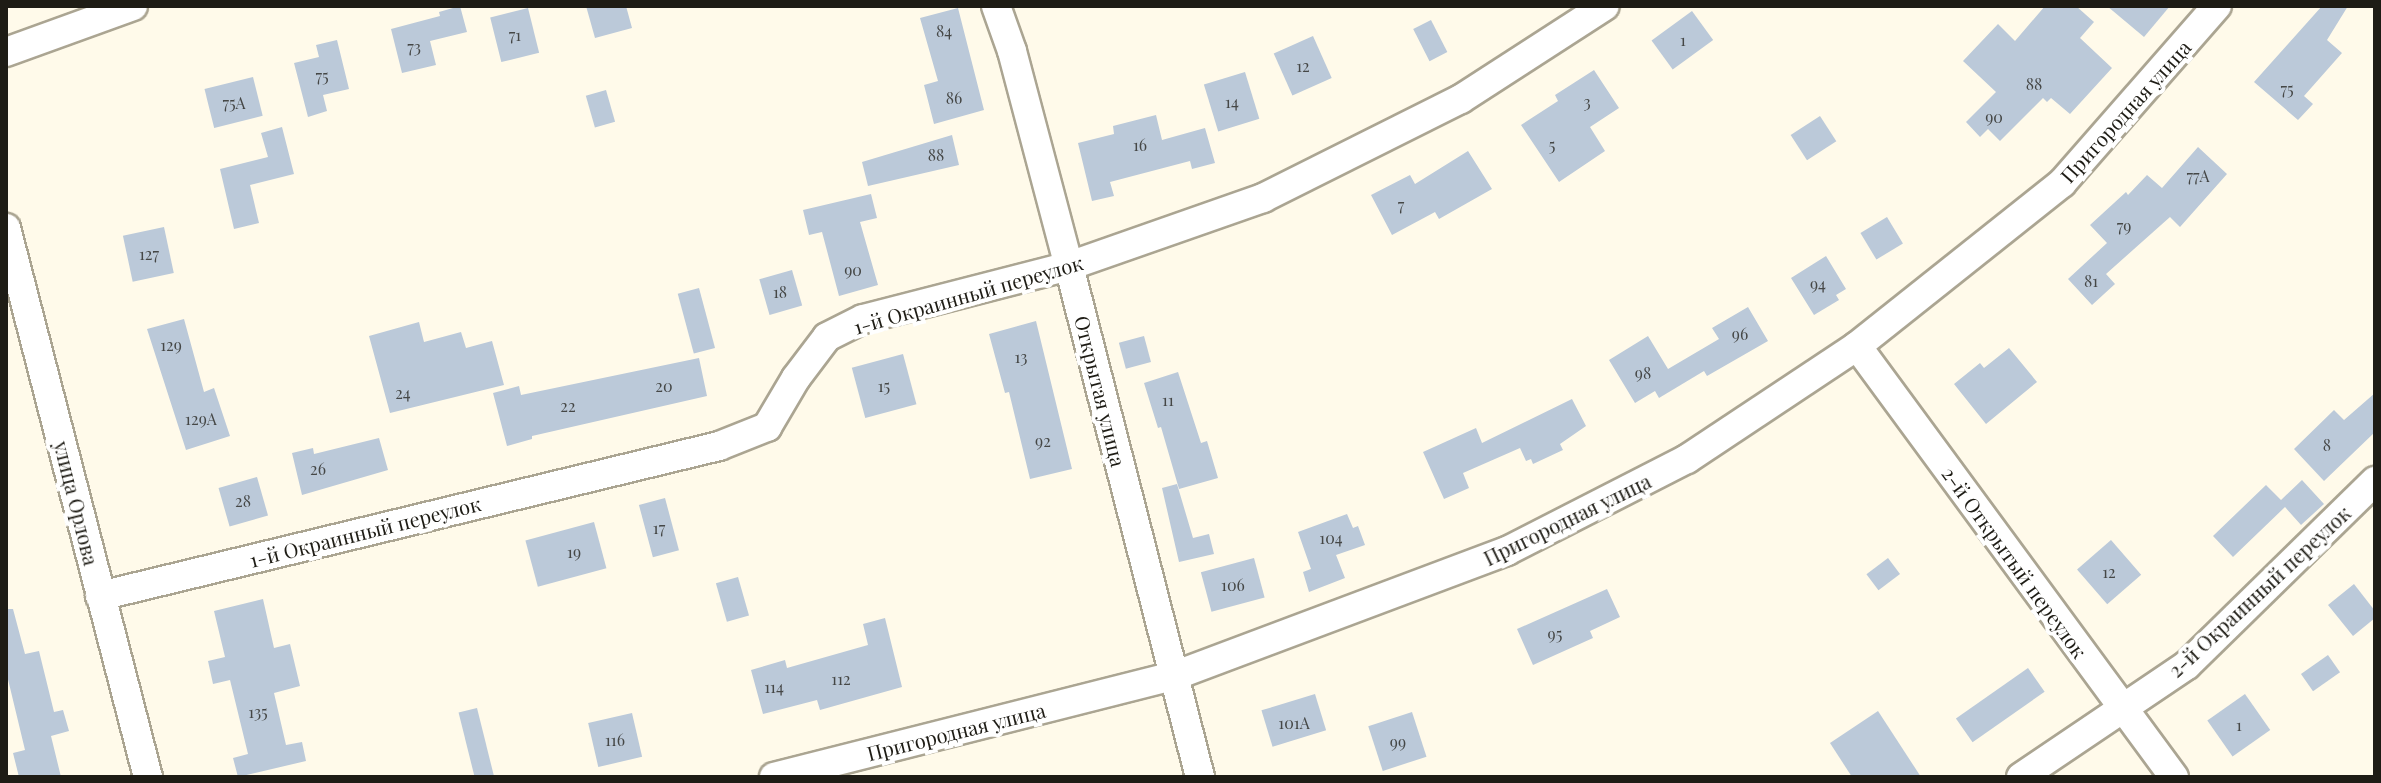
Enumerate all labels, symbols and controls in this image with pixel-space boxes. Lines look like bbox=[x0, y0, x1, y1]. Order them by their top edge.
house number: 84 bbox=[936, 21, 952, 41]
house number: 71 bbox=[509, 25, 521, 45]
house number: 1 bbox=[1680, 30, 1686, 50]
street label: Пригородная улица bbox=[2055, 35, 2195, 187]
house number: 73 bbox=[407, 37, 421, 57]
house number: 12 bbox=[1296, 56, 1310, 76]
house number: 75 bbox=[315, 66, 329, 86]
house number: 88 bbox=[2026, 74, 2042, 94]
house number: 75 bbox=[2280, 79, 2294, 99]
house number: 86 bbox=[946, 88, 962, 108]
house number: 14 bbox=[1225, 92, 1239, 112]
house number: 3 bbox=[1583, 92, 1591, 112]
house number: 75А bbox=[222, 93, 246, 113]
house number: 90 bbox=[1985, 107, 2003, 127]
house number: 16 bbox=[1133, 135, 1147, 155]
house number: 5 bbox=[1549, 135, 1555, 155]
house number: 88 bbox=[928, 145, 944, 165]
house number: 77А bbox=[2186, 166, 2210, 186]
house number: 7 bbox=[1398, 195, 1404, 215]
house number: 79 bbox=[2117, 216, 2131, 236]
house number: 127 bbox=[139, 244, 159, 264]
street label: 1-й Окраинный переулок bbox=[851, 250, 1085, 338]
house number: 90 bbox=[844, 260, 862, 280]
house number: 81 bbox=[2084, 271, 2098, 291]
house number: 94 bbox=[1810, 274, 1826, 294]
house number: 18 bbox=[773, 282, 787, 302]
street label: Открытая улица bbox=[1071, 313, 1131, 469]
house number: 96 bbox=[1732, 324, 1748, 344]
house number: 129 bbox=[160, 335, 182, 355]
house number: 13 bbox=[1015, 347, 1027, 367]
house number: 98 bbox=[1635, 363, 1651, 383]
house number: 20 bbox=[655, 376, 673, 396]
house number: 15 bbox=[878, 376, 890, 396]
house number: 24 bbox=[395, 383, 411, 403]
house number: 11 bbox=[1162, 390, 1174, 410]
house number: 22 bbox=[560, 396, 576, 416]
house number: 129А bbox=[185, 409, 217, 429]
house number: 92 bbox=[1035, 431, 1051, 451]
house number: 8 bbox=[2323, 435, 2331, 455]
street label: улица Орлова bbox=[50, 438, 104, 568]
house number: 26 bbox=[310, 459, 326, 479]
street label: 2-й Открытый переулок bbox=[1938, 462, 2092, 662]
street label: Пригородная улица bbox=[1479, 468, 1655, 570]
house number: 28 bbox=[235, 491, 251, 511]
street label: 1-й Окраинный переулок bbox=[247, 491, 483, 571]
street label: 2-й Окраинный переулок bbox=[2163, 500, 2355, 682]
house number: 17 bbox=[653, 518, 665, 538]
house number: 104 bbox=[1319, 528, 1343, 548]
house number: 19 bbox=[567, 542, 581, 562]
house number: 12 bbox=[2102, 562, 2116, 582]
house number: 106 bbox=[1221, 575, 1245, 595]
house number: 95 bbox=[1548, 624, 1562, 644]
house number: 112 bbox=[831, 669, 851, 689]
house number: 114 bbox=[764, 677, 784, 697]
street label: Пригородная улица bbox=[864, 697, 1048, 765]
house number: 135 bbox=[248, 702, 268, 722]
house number: 101А bbox=[1278, 713, 1310, 733]
house number: 1 bbox=[2236, 715, 2242, 735]
house number: 116 bbox=[605, 730, 625, 750]
house number: 99 bbox=[1390, 732, 1406, 752]

